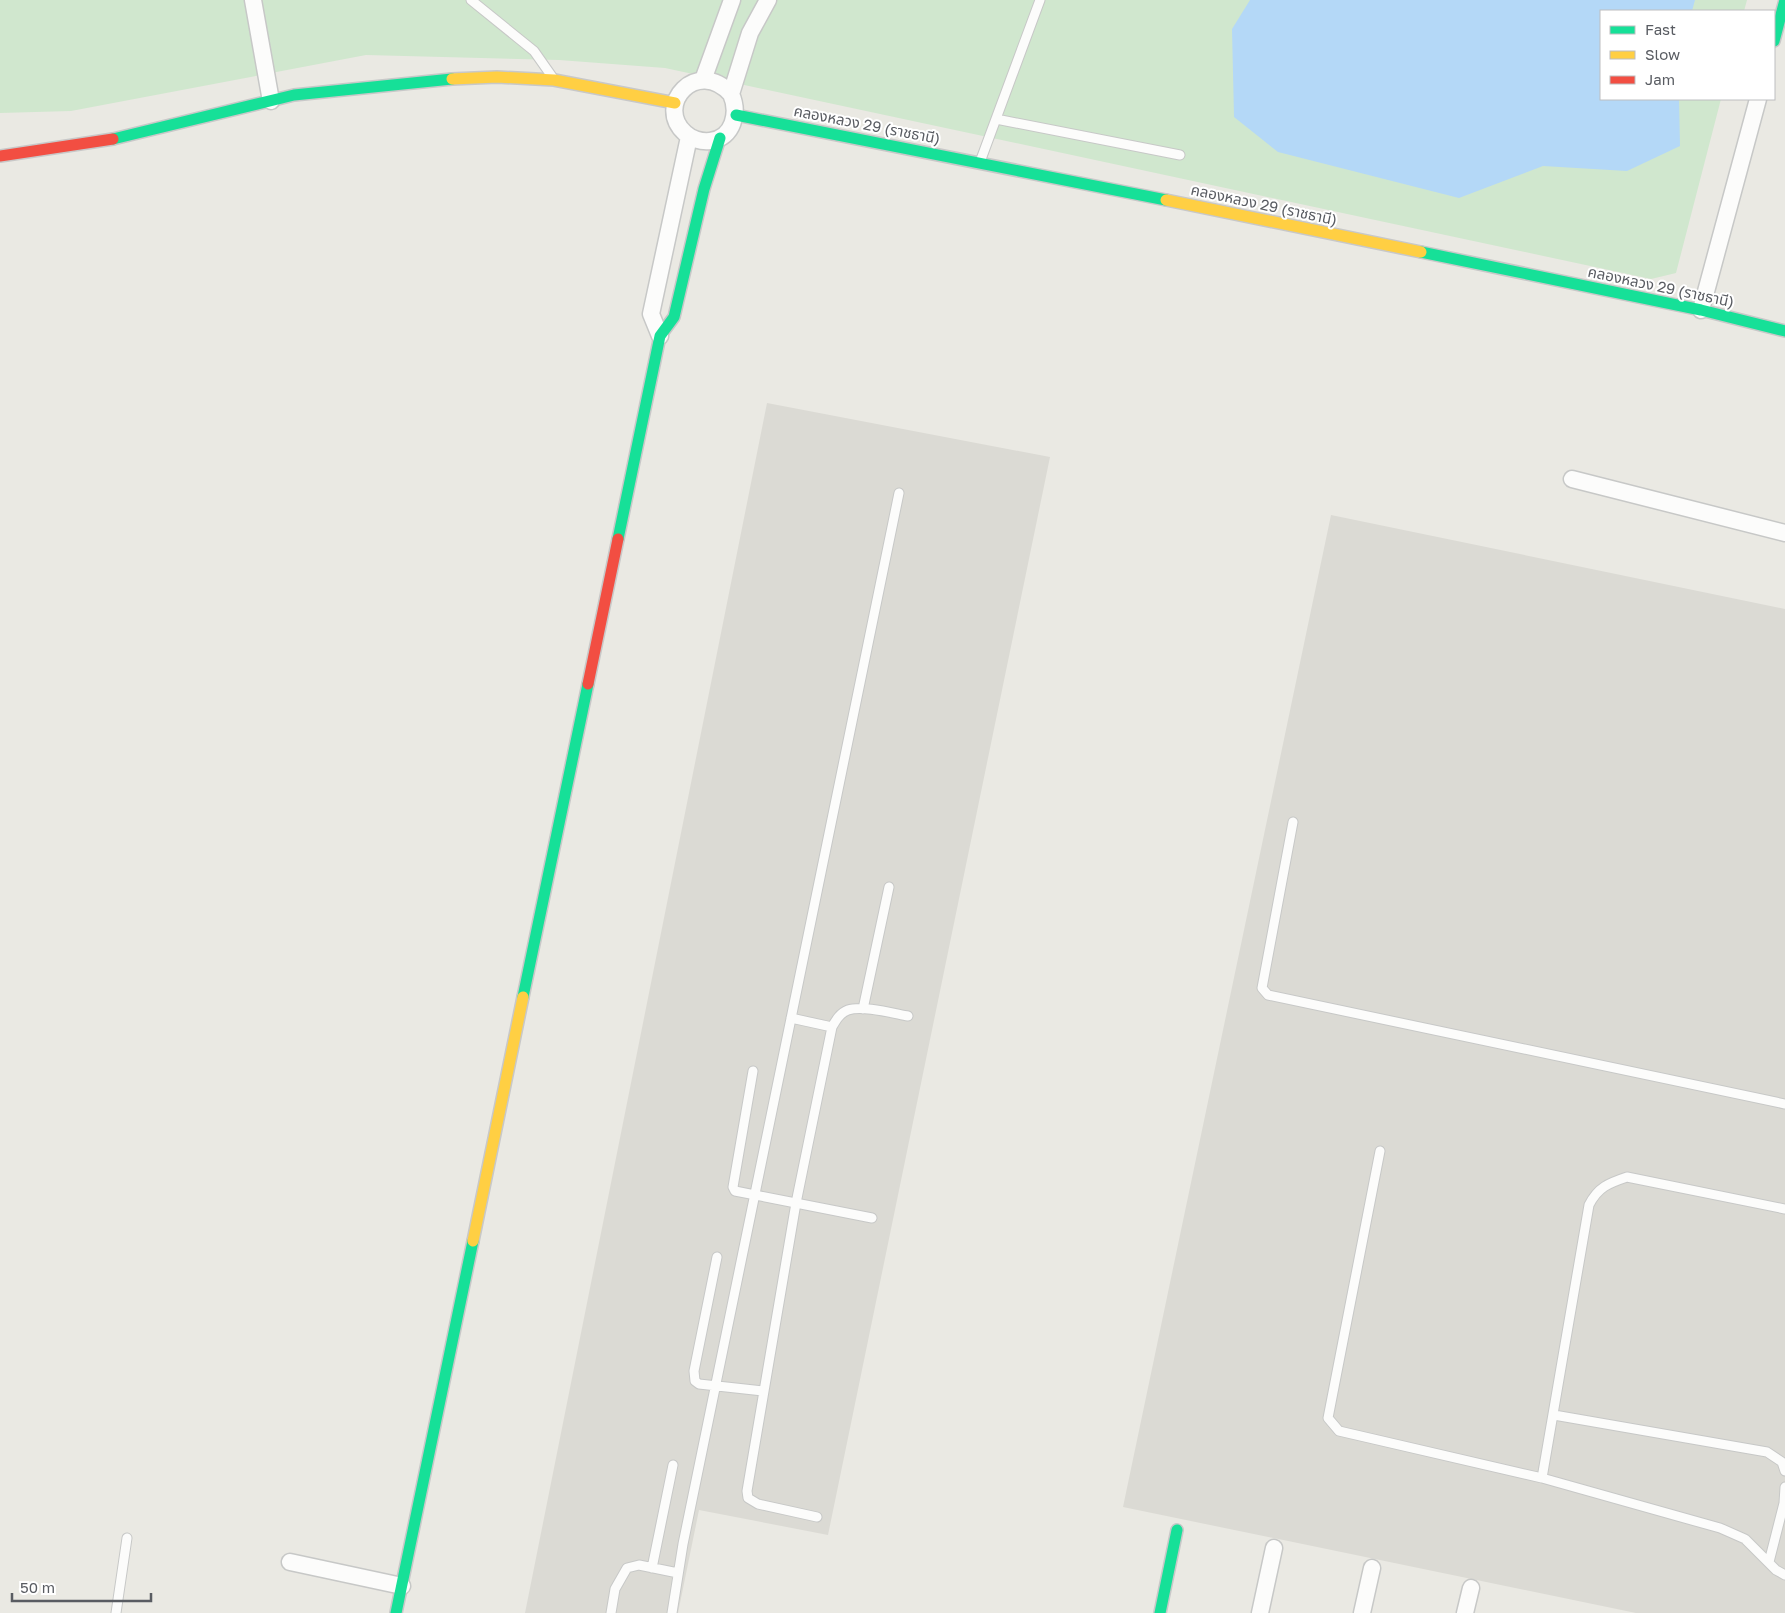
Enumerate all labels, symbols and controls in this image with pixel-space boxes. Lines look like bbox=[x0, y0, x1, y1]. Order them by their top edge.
legend bbox=[1600, 10, 1775, 100]
text: Fast bbox=[1645, 20, 1676, 38]
text: Slow bbox=[1645, 45, 1680, 63]
text: Jam bbox=[1645, 70, 1675, 88]
street label: คลองหลวง 29 (ราชธานี) bbox=[792, 101, 942, 147]
street label: คลองหลวง 29 (ราชธานี) bbox=[1189, 180, 1339, 228]
street label: คลองหลวง 29 (ราชธานี) bbox=[1586, 262, 1736, 310]
scale bar bbox=[12, 1570, 151, 1602]
text: 50 m bbox=[20, 1578, 55, 1596]

